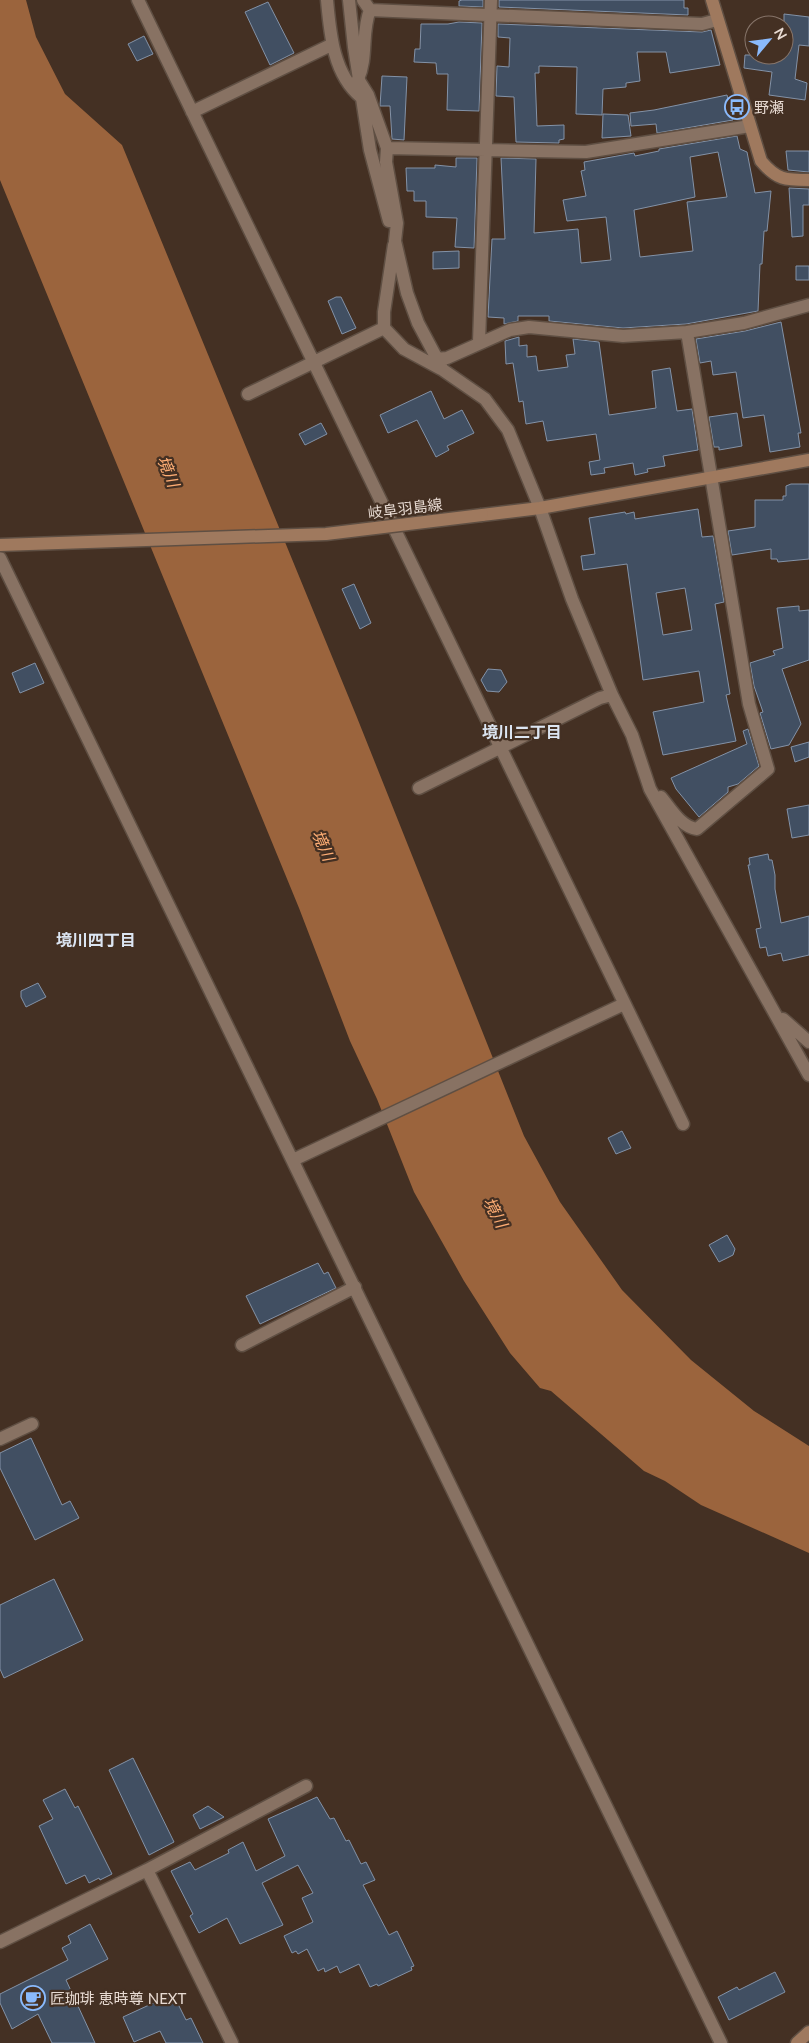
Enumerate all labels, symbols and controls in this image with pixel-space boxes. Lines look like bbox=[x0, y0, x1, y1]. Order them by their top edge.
north arrow bbox=[744, 15, 794, 65]
text: N bbox=[771, 25, 791, 42]
bus stop icon: 野瀬 bbox=[724, 94, 750, 120]
place label: 野瀬 bbox=[754, 98, 784, 116]
water label: 境川 bbox=[154, 453, 185, 491]
street label: 岐阜羽島線 bbox=[367, 494, 443, 522]
district label: 境川二丁目 bbox=[482, 722, 562, 741]
water label: 境川 bbox=[309, 827, 340, 865]
district label: 境川四丁目 bbox=[56, 930, 136, 949]
water label: 境川 bbox=[480, 1193, 513, 1232]
cafe icon: 匠珈琲 恵時尊 NEXT bbox=[20, 1985, 46, 2011]
place label: 匠珈琲 恵時尊 NEXT bbox=[50, 1989, 187, 2007]

